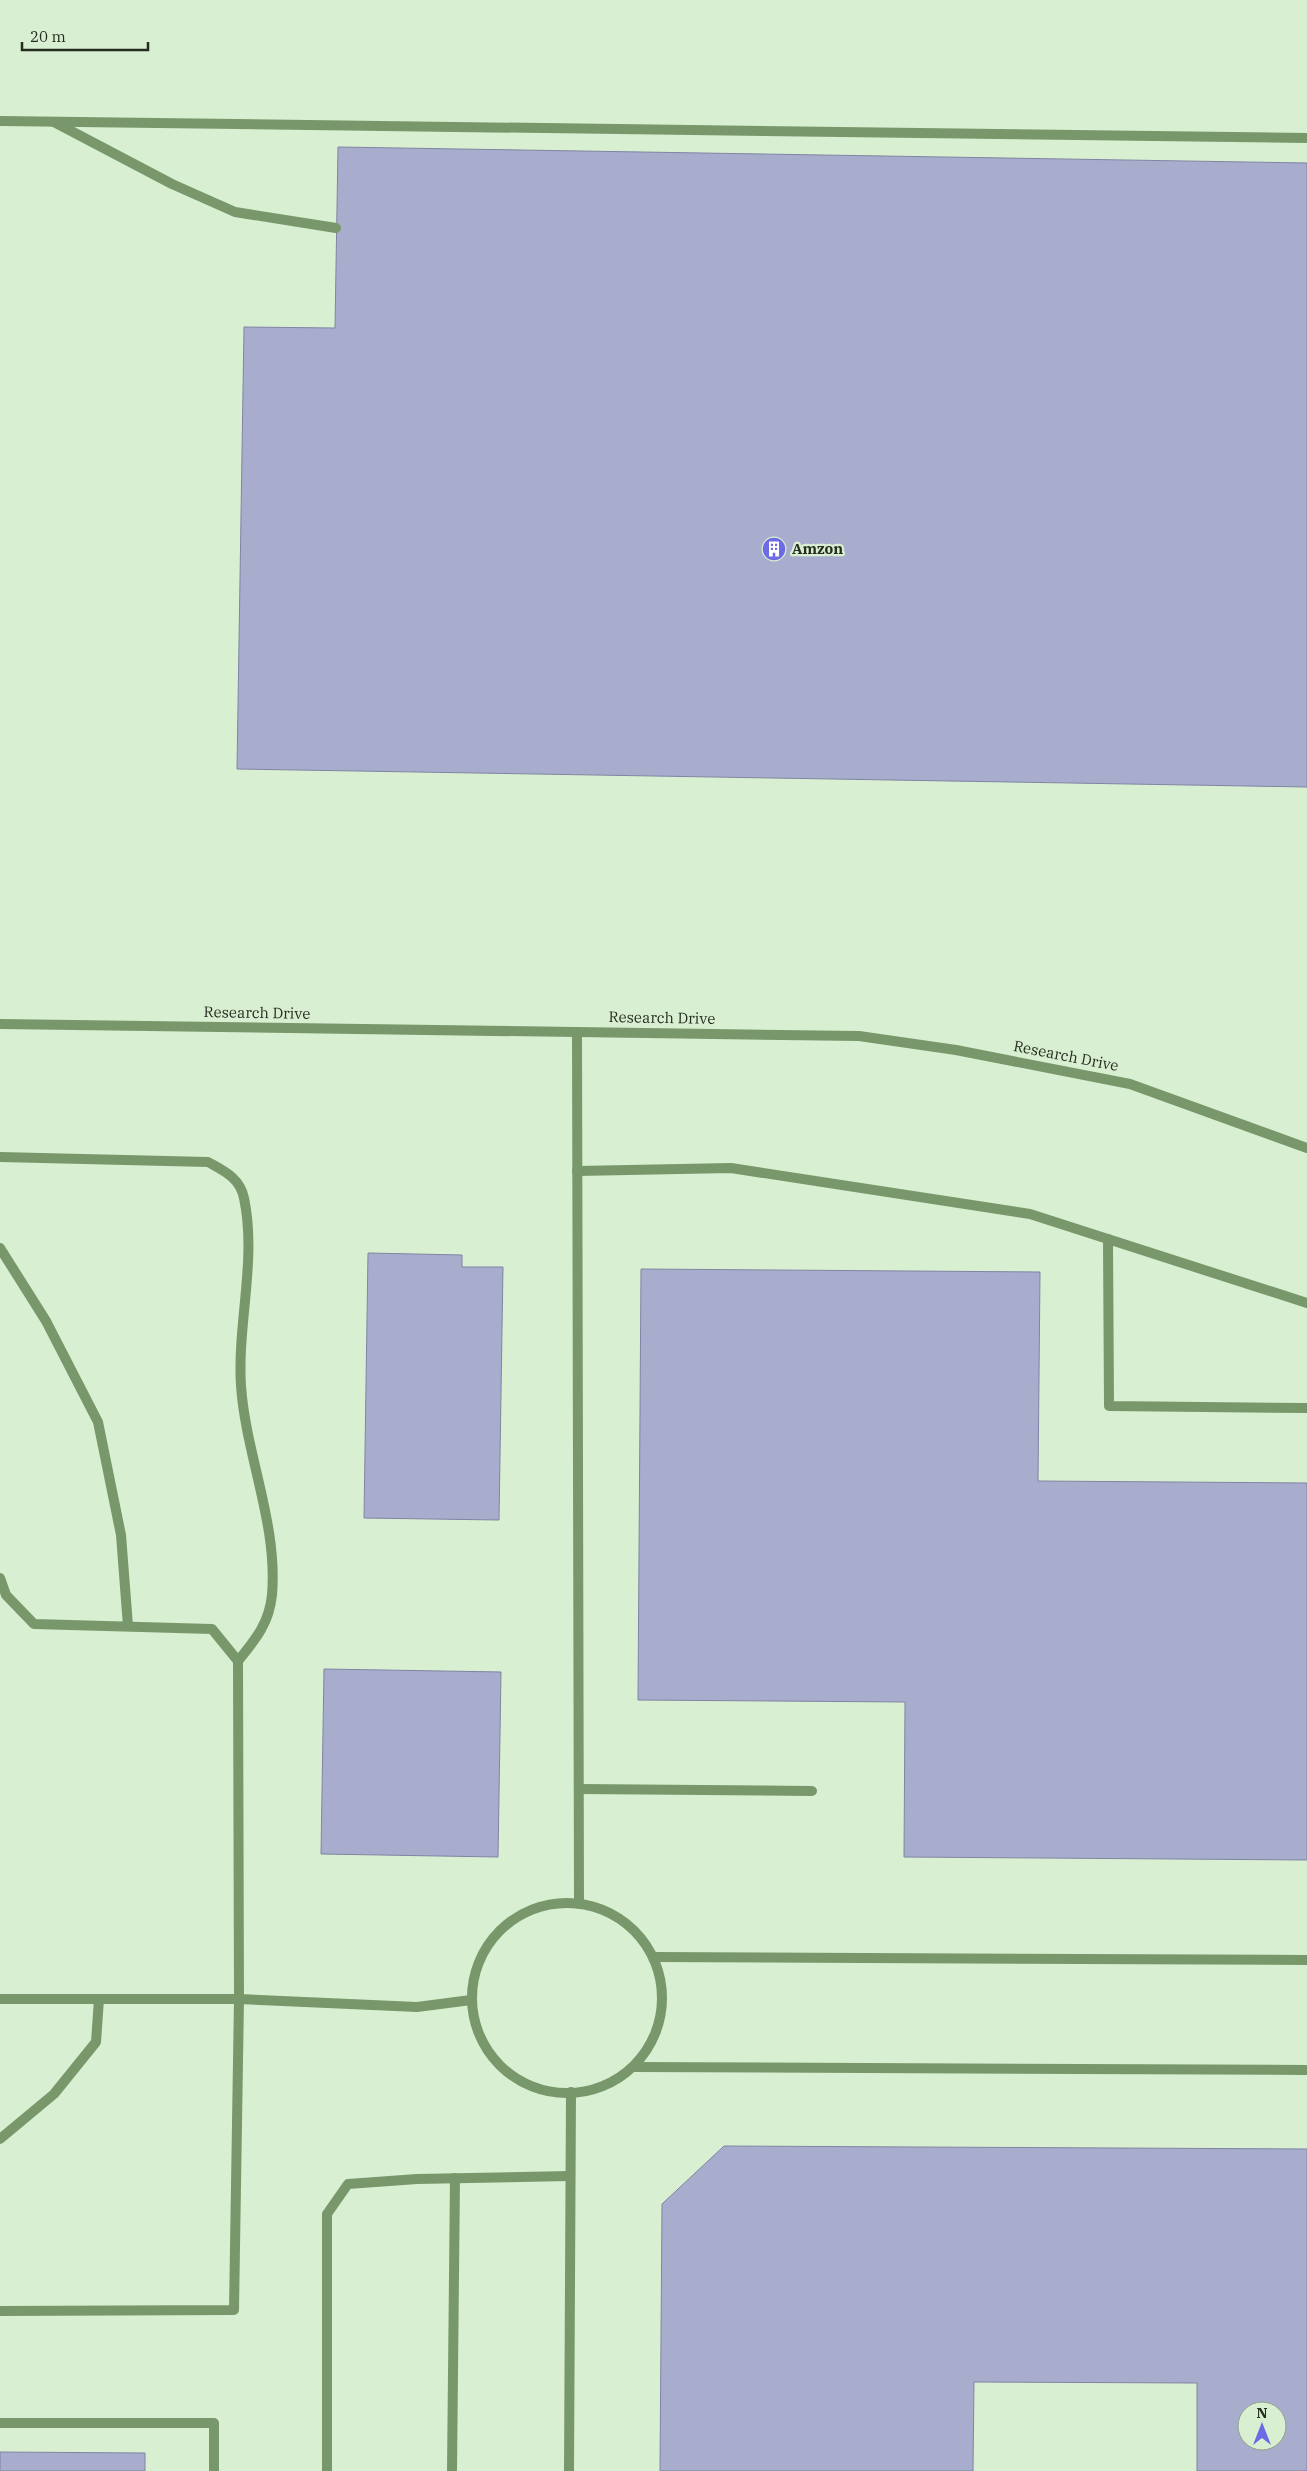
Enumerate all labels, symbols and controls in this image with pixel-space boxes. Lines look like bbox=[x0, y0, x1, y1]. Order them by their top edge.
scale bar bbox=[22, 20, 149, 52]
text: 20 m bbox=[30, 27, 66, 46]
building icon: Amzon bbox=[761, 536, 787, 562]
place label: Amzon bbox=[792, 539, 843, 558]
street label: Research Drive bbox=[204, 1002, 311, 1023]
street label: Research Drive bbox=[609, 1007, 716, 1028]
street label: Research Drive bbox=[1012, 1036, 1120, 1075]
north arrow bbox=[1237, 2401, 1287, 2451]
text: N bbox=[1256, 2404, 1268, 2422]

